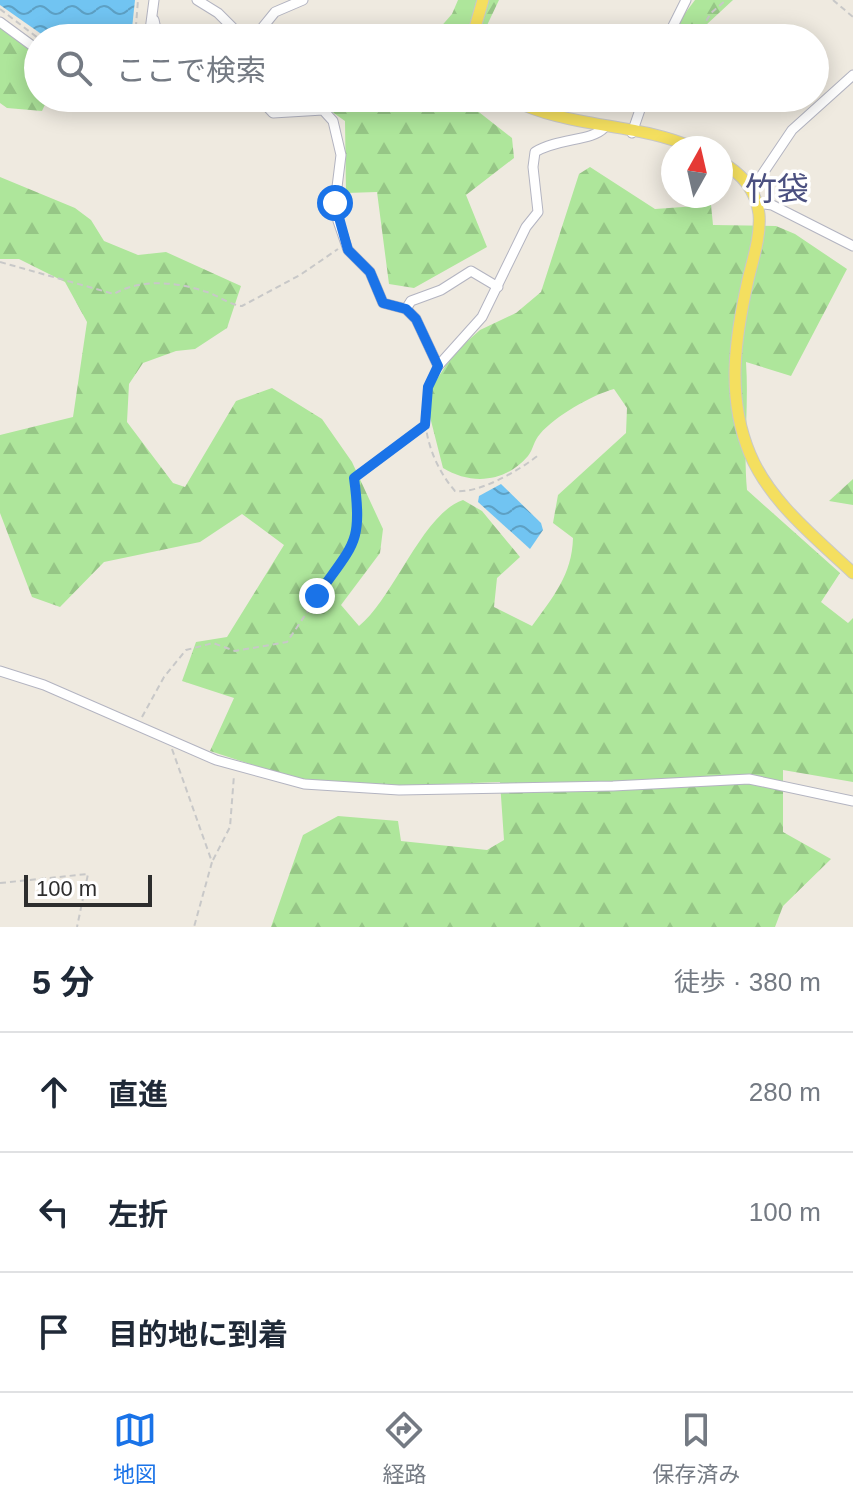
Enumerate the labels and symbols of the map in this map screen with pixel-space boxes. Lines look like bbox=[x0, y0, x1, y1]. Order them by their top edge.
north arrow bbox=[661, 136, 733, 208]
district label: 竹袋 bbox=[745, 171, 809, 207]
route start bbox=[317, 185, 353, 221]
route end bbox=[299, 578, 335, 614]
scale bar bbox=[24, 871, 152, 907]

